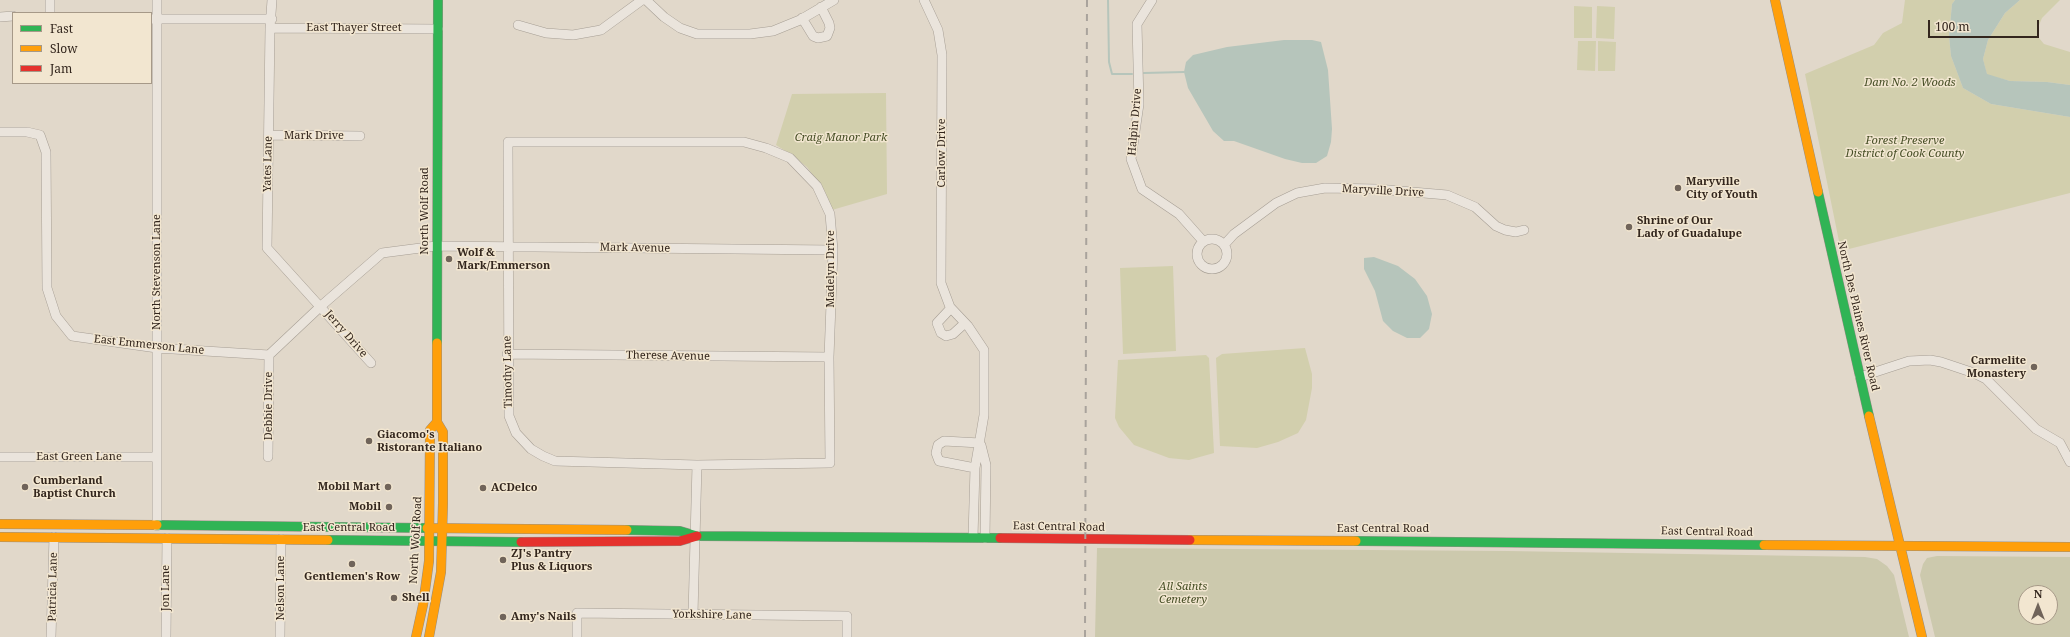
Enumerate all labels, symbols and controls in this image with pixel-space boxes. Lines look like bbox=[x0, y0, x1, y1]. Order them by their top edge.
legend bbox=[12, 12, 152, 84]
scale bar bbox=[1930, 12, 2041, 38]
text: 100 m bbox=[1935, 18, 1970, 35]
text: Fast bbox=[50, 20, 73, 37]
street label: East Thayer Street bbox=[306, 21, 402, 35]
text: Slow bbox=[50, 40, 78, 57]
text: Jam bbox=[50, 60, 72, 77]
park label: Dam No. 2 Woods bbox=[1864, 76, 1956, 90]
street label: Halpin Drive bbox=[1125, 88, 1145, 156]
street label: Carlow Drive bbox=[935, 118, 949, 188]
street label: Mark Drive bbox=[284, 129, 344, 143]
park label: Craig Manor Park bbox=[795, 131, 887, 145]
park label: Forest Preserve District of Cook County bbox=[1846, 134, 1964, 160]
street label: Yates Lane bbox=[261, 136, 275, 192]
street label: North Wolf Road bbox=[418, 167, 432, 255]
place label: Maryville City of Youth bbox=[1686, 175, 1758, 201]
street label: Maryville Drive bbox=[1342, 182, 1424, 200]
marker: Maryville City of Youth bbox=[1673, 183, 1683, 193]
street label: North Stevenson Lane bbox=[150, 214, 164, 330]
place label: Shrine of Our Lady of Guadalupe bbox=[1637, 214, 1742, 240]
marker: Shrine of Our Lady of Guadalupe bbox=[1624, 222, 1634, 232]
street label: Madelyn Drive bbox=[824, 230, 838, 308]
street label: North Des Plaines River Road bbox=[1834, 240, 1882, 392]
street label: Mark Avenue bbox=[600, 241, 670, 255]
place label: Wolf & Mark/Emmerson bbox=[457, 246, 550, 272]
marker: Wolf & Mark/Emmerson bbox=[444, 254, 454, 264]
street label: Jerry Drive bbox=[322, 308, 370, 360]
street label: East Emmerson Lane bbox=[93, 333, 205, 357]
street label: Timothy Lane bbox=[501, 336, 515, 408]
street label: Therese Avenue bbox=[626, 349, 710, 363]
place label: Carmelite Monastery bbox=[1967, 354, 2026, 380]
marker: Carmelite Monastery bbox=[2029, 362, 2039, 372]
street label: Debbie Drive bbox=[262, 372, 276, 440]
place label: Giacomo's Ristorante Italiano bbox=[377, 428, 482, 454]
marker: Giacomo's Ristorante Italiano bbox=[364, 436, 374, 446]
street label: East Green Lane bbox=[36, 450, 122, 464]
place label: Cumberland Baptist Church bbox=[33, 474, 116, 500]
place label: Mobil Mart bbox=[318, 480, 380, 494]
place label: ACDelco bbox=[491, 481, 538, 495]
marker: Cumberland Baptist Church bbox=[20, 482, 30, 492]
marker: Mobil Mart bbox=[383, 482, 393, 492]
marker: ACDelco bbox=[478, 483, 488, 493]
street label: North Wolf Road bbox=[407, 496, 425, 584]
place label: Mobil bbox=[349, 500, 381, 514]
marker: Mobil bbox=[384, 502, 394, 512]
street label: East Central Road bbox=[1013, 520, 1105, 534]
street label: East Central Road bbox=[303, 521, 395, 535]
street label: East Central Road bbox=[1337, 522, 1429, 536]
street label: East Central Road bbox=[1661, 525, 1753, 539]
place label: ZJ's Pantry Plus & Liquors bbox=[511, 547, 592, 573]
street label: Patricia Lane bbox=[46, 552, 60, 622]
marker: ZJ's Pantry Plus & Liquors bbox=[498, 555, 508, 565]
street label: Nelson Lane bbox=[274, 556, 288, 620]
marker: Gentlemen's Row bbox=[347, 559, 357, 569]
street label: Jon Lane bbox=[159, 565, 173, 611]
place label: Gentlemen's Row bbox=[304, 570, 400, 584]
park label: All Saints Cemetery bbox=[1159, 580, 1207, 606]
north arrow bbox=[2018, 585, 2058, 625]
text: N bbox=[2034, 586, 2042, 601]
place label: Shell bbox=[402, 591, 430, 605]
marker: Shell bbox=[389, 593, 399, 603]
street label: Yorkshire Lane bbox=[672, 608, 752, 622]
place label: Amy's Nails bbox=[511, 610, 576, 624]
marker: Amy's Nails bbox=[498, 612, 508, 622]

